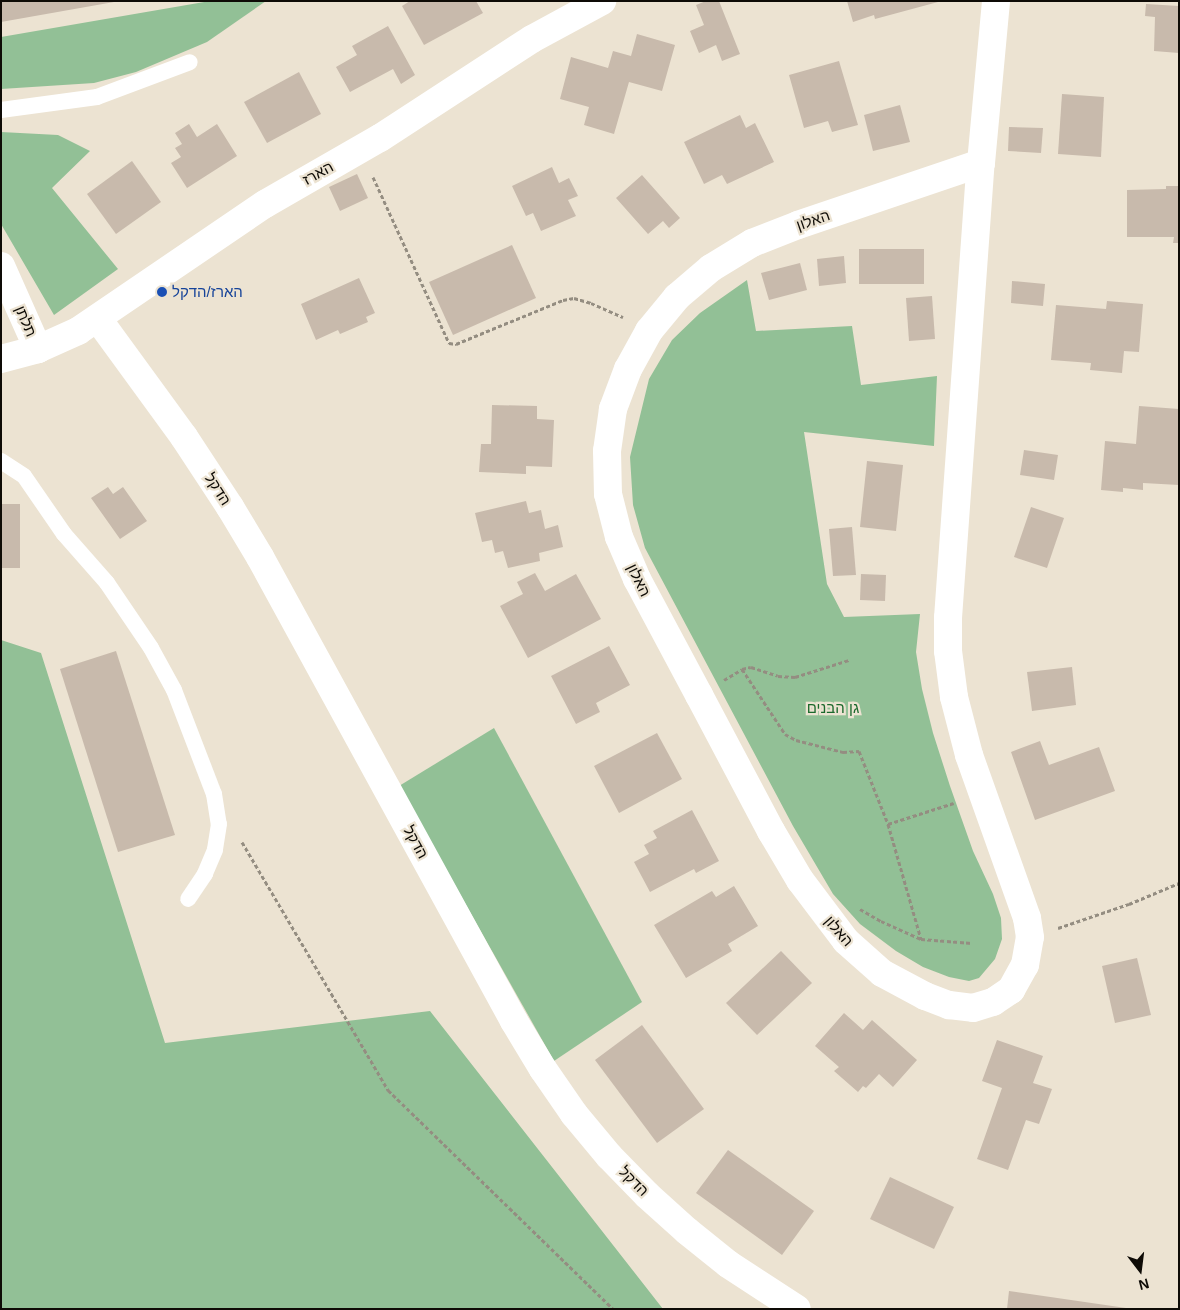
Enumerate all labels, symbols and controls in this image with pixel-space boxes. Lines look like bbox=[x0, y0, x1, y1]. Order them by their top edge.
street label: הארז bbox=[300, 157, 336, 189]
street label: האלון bbox=[794, 206, 832, 234]
place label: הארז/הדקל bbox=[172, 283, 243, 301]
marker: הארז/הדקל bbox=[156, 286, 168, 298]
street label: תלתן bbox=[11, 303, 41, 339]
street label: הדקל bbox=[201, 470, 235, 508]
street label: האלון bbox=[623, 561, 655, 599]
park label: גן הבנים bbox=[807, 699, 859, 717]
street label: הדקל bbox=[400, 822, 432, 862]
street label: האלון bbox=[821, 912, 857, 950]
street label: הדקל bbox=[615, 1162, 653, 1200]
north arrow bbox=[1115, 1245, 1165, 1295]
text: N bbox=[1137, 1275, 1151, 1294]

